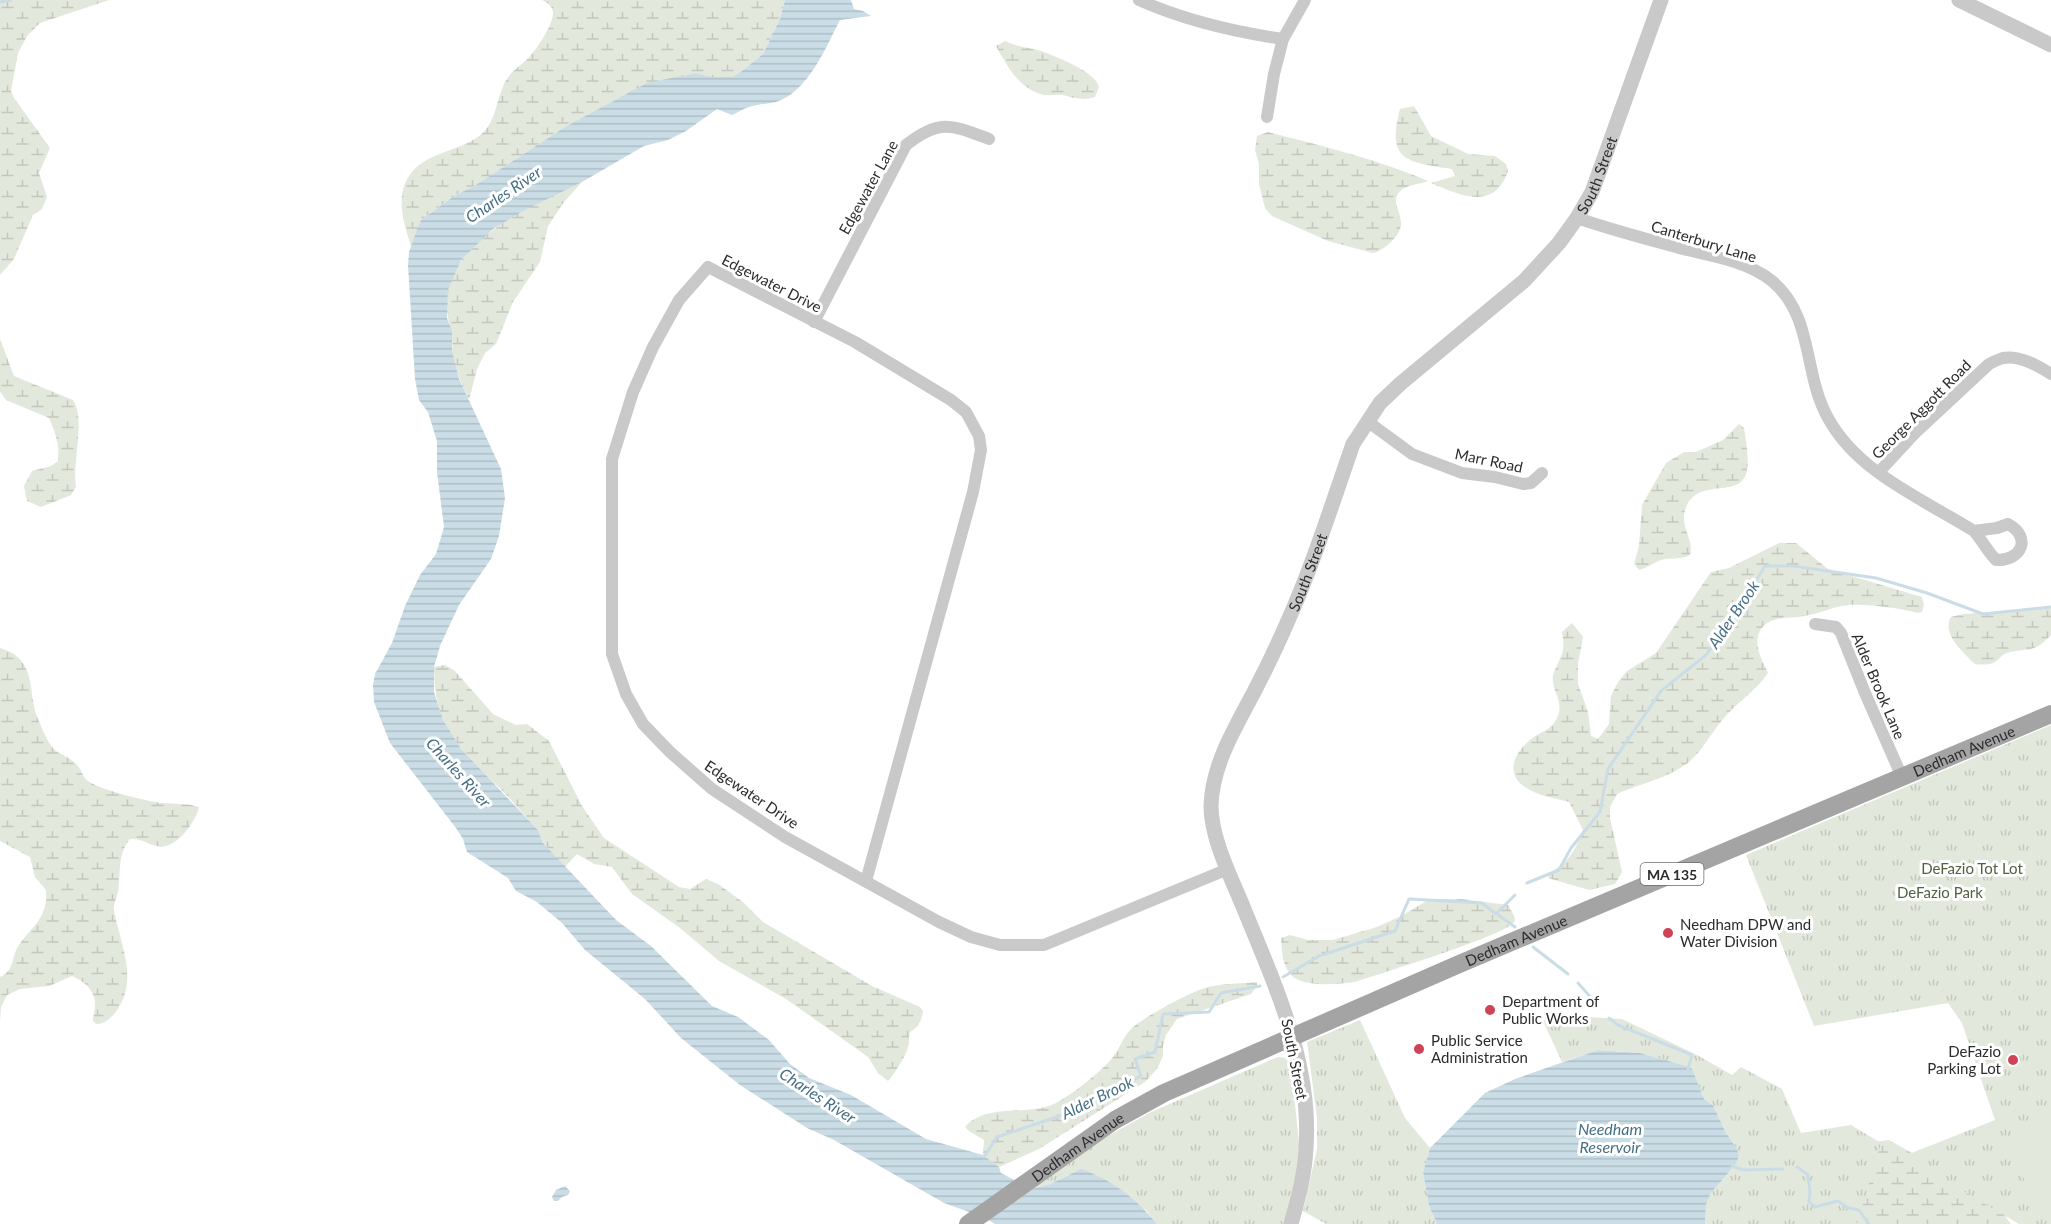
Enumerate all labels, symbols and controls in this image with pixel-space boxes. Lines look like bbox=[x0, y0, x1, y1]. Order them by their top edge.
street label: South Street bbox=[1572, 133, 1620, 217]
street label: Edgewater Lane bbox=[835, 137, 901, 237]
water label: Charles River bbox=[462, 162, 545, 226]
street label: Canterbury Lane bbox=[1649, 216, 1759, 266]
street label: Edgewater Drive bbox=[719, 250, 825, 316]
street label: George Aggott Road bbox=[1868, 356, 1974, 462]
street label: Marr Road bbox=[1453, 444, 1525, 476]
street label: South Street bbox=[1284, 530, 1331, 614]
water label: Alder Brook bbox=[1703, 576, 1763, 652]
street label: Alder Brook Lane bbox=[1849, 630, 1910, 742]
street label: Dedham Avenue bbox=[1910, 721, 2018, 780]
water label: Charles River bbox=[423, 733, 496, 811]
street label: Edgewater Drive bbox=[702, 756, 802, 832]
park label: DeFazio Tot Lot bbox=[1921, 859, 2023, 877]
road number: MA 135 bbox=[1640, 863, 1704, 885]
park label: DeFazio Park bbox=[1897, 883, 1983, 901]
street label: Dedham Avenue bbox=[1463, 910, 1570, 969]
place label: Needham DPW and Water Division bbox=[1680, 915, 1811, 950]
marker: Needham DPW and Water Division bbox=[1661, 926, 1675, 940]
place label: Department of Public Works bbox=[1502, 992, 1600, 1027]
marker: Department of Public Works bbox=[1483, 1003, 1497, 1017]
street label: South Street bbox=[1278, 1017, 1312, 1102]
place label: Public Service Administration bbox=[1431, 1031, 1528, 1066]
marker: Public Service Administration bbox=[1412, 1042, 1426, 1056]
place label: DeFazio Parking Lot bbox=[1927, 1042, 2002, 1077]
marker: DeFazio Parking Lot bbox=[2006, 1053, 2020, 1067]
water label: Charles River bbox=[776, 1063, 860, 1127]
water label: Alder Brook bbox=[1057, 1071, 1136, 1123]
street label: Dedham Avenue bbox=[1028, 1108, 1127, 1185]
water label: Needham Reservoir bbox=[1578, 1119, 1642, 1156]

